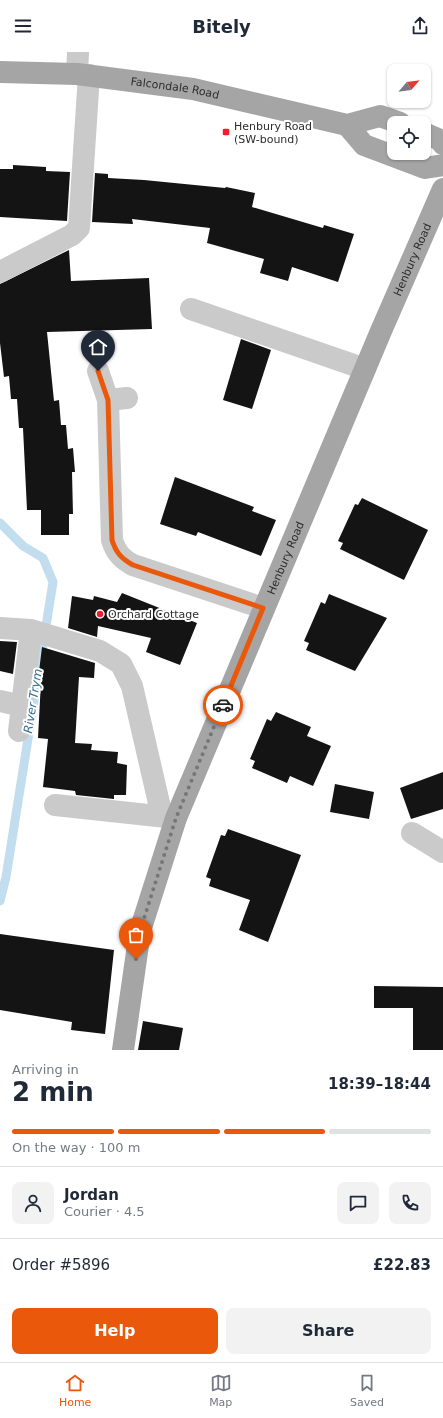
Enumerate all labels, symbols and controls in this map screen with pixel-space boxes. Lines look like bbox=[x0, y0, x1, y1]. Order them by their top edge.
icon: menu bbox=[12, 15, 34, 37]
icon: share bbox=[409, 15, 431, 37]
text: Bitely bbox=[192, 16, 251, 37]
north arrow bbox=[387, 64, 431, 108]
map controls bbox=[387, 64, 431, 160]
street label: Falcondale Road bbox=[130, 74, 221, 101]
button: locate bbox=[387, 116, 431, 160]
place label: Henbury Road (SW-bound) bbox=[234, 120, 312, 146]
marker: Henbury Road (SW-bound) bbox=[221, 127, 231, 137]
street label: Henbury Road bbox=[391, 221, 434, 298]
pin bbox=[81, 330, 115, 371]
icon: home bbox=[87, 336, 109, 358]
street label: Henbury Road bbox=[264, 519, 307, 596]
place label: Orchard Cottage bbox=[108, 608, 199, 621]
marker: Orchard Cottage bbox=[95, 609, 105, 619]
water label: River Trym bbox=[21, 668, 45, 734]
courier bbox=[203, 685, 243, 725]
icon: car bbox=[212, 694, 234, 716]
pin bbox=[119, 918, 153, 959]
icon: bag bbox=[125, 924, 147, 946]
text: Arriving in bbox=[12, 1062, 79, 1077]
text: 18:39–18:44 bbox=[328, 1075, 431, 1093]
text: 2 min bbox=[12, 1077, 94, 1107]
text: On the way · 100 m bbox=[12, 1140, 140, 1155]
button: person bbox=[12, 1182, 54, 1224]
button: chat bbox=[337, 1182, 379, 1224]
button: phone bbox=[389, 1182, 431, 1224]
text: Jordan bbox=[64, 1186, 119, 1204]
text: Courier · 4.5 bbox=[64, 1204, 145, 1219]
text: Order #5896 bbox=[12, 1256, 110, 1274]
text: £22.83 bbox=[373, 1256, 431, 1274]
button: Help bbox=[12, 1308, 218, 1354]
button: Share bbox=[226, 1308, 431, 1354]
tab: Home bbox=[59, 1372, 91, 1409]
tab: Map bbox=[209, 1372, 232, 1409]
tab: Saved bbox=[350, 1372, 384, 1409]

